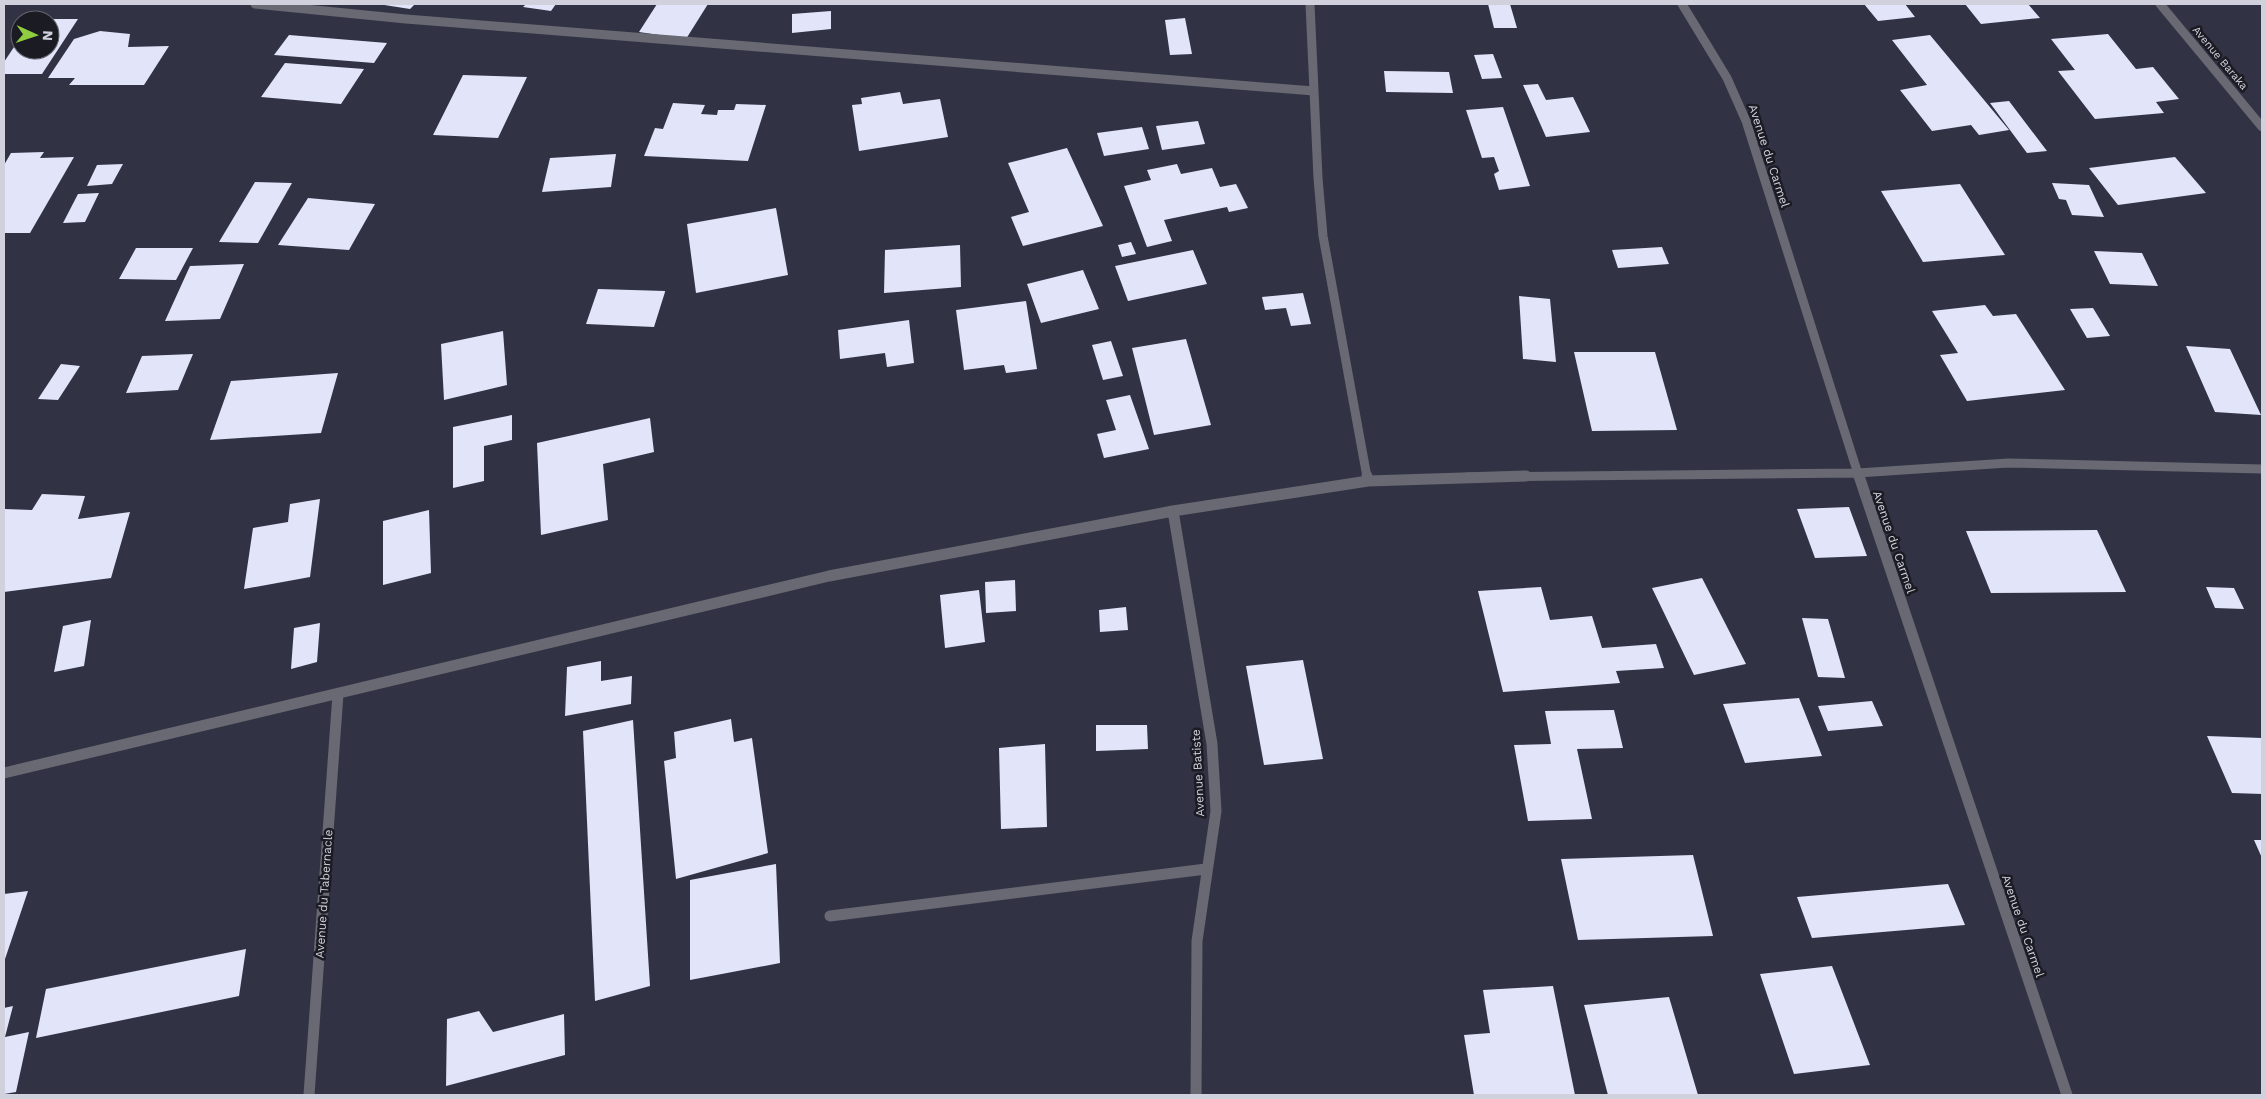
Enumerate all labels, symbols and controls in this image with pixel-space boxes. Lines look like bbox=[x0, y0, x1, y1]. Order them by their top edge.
north arrow bbox=[10, 10, 60, 60]
street label: Avenue Baraka bbox=[2190, 24, 2250, 92]
text: N bbox=[40, 30, 56, 41]
street label: Avenue du Carmel bbox=[1746, 103, 1792, 210]
street label: Avenue du Carmel bbox=[1870, 489, 1918, 595]
street label: Avenue Batiste bbox=[1189, 729, 1207, 817]
street label: Avenue du Tabernacle bbox=[313, 829, 335, 959]
street label: Avenue du Carmel bbox=[1999, 873, 2047, 979]

